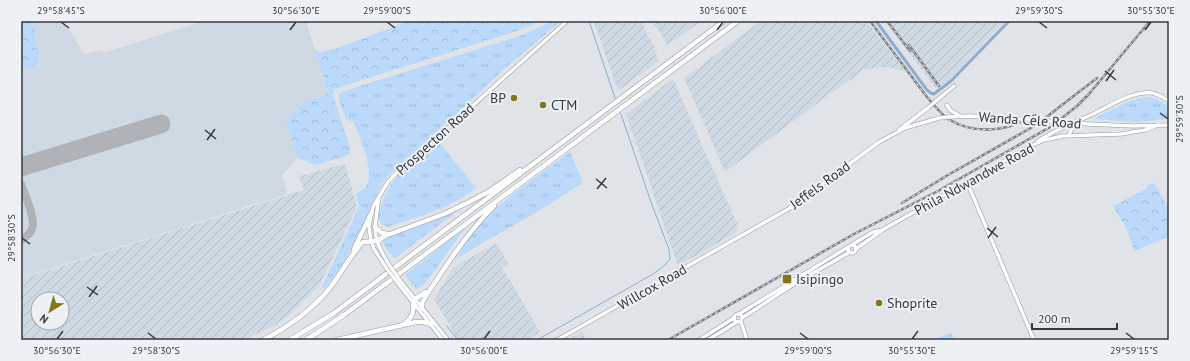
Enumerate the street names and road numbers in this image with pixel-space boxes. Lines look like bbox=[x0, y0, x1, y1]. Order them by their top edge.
street label: Prospecton Road bbox=[392, 99, 478, 179]
street label: Wanda Cele Road bbox=[978, 107, 1082, 133]
street label: Phila Ndwandwe Road bbox=[911, 139, 1037, 219]
street label: Jeffels Road bbox=[785, 157, 854, 214]
street label: Willcox Road bbox=[614, 260, 690, 314]

